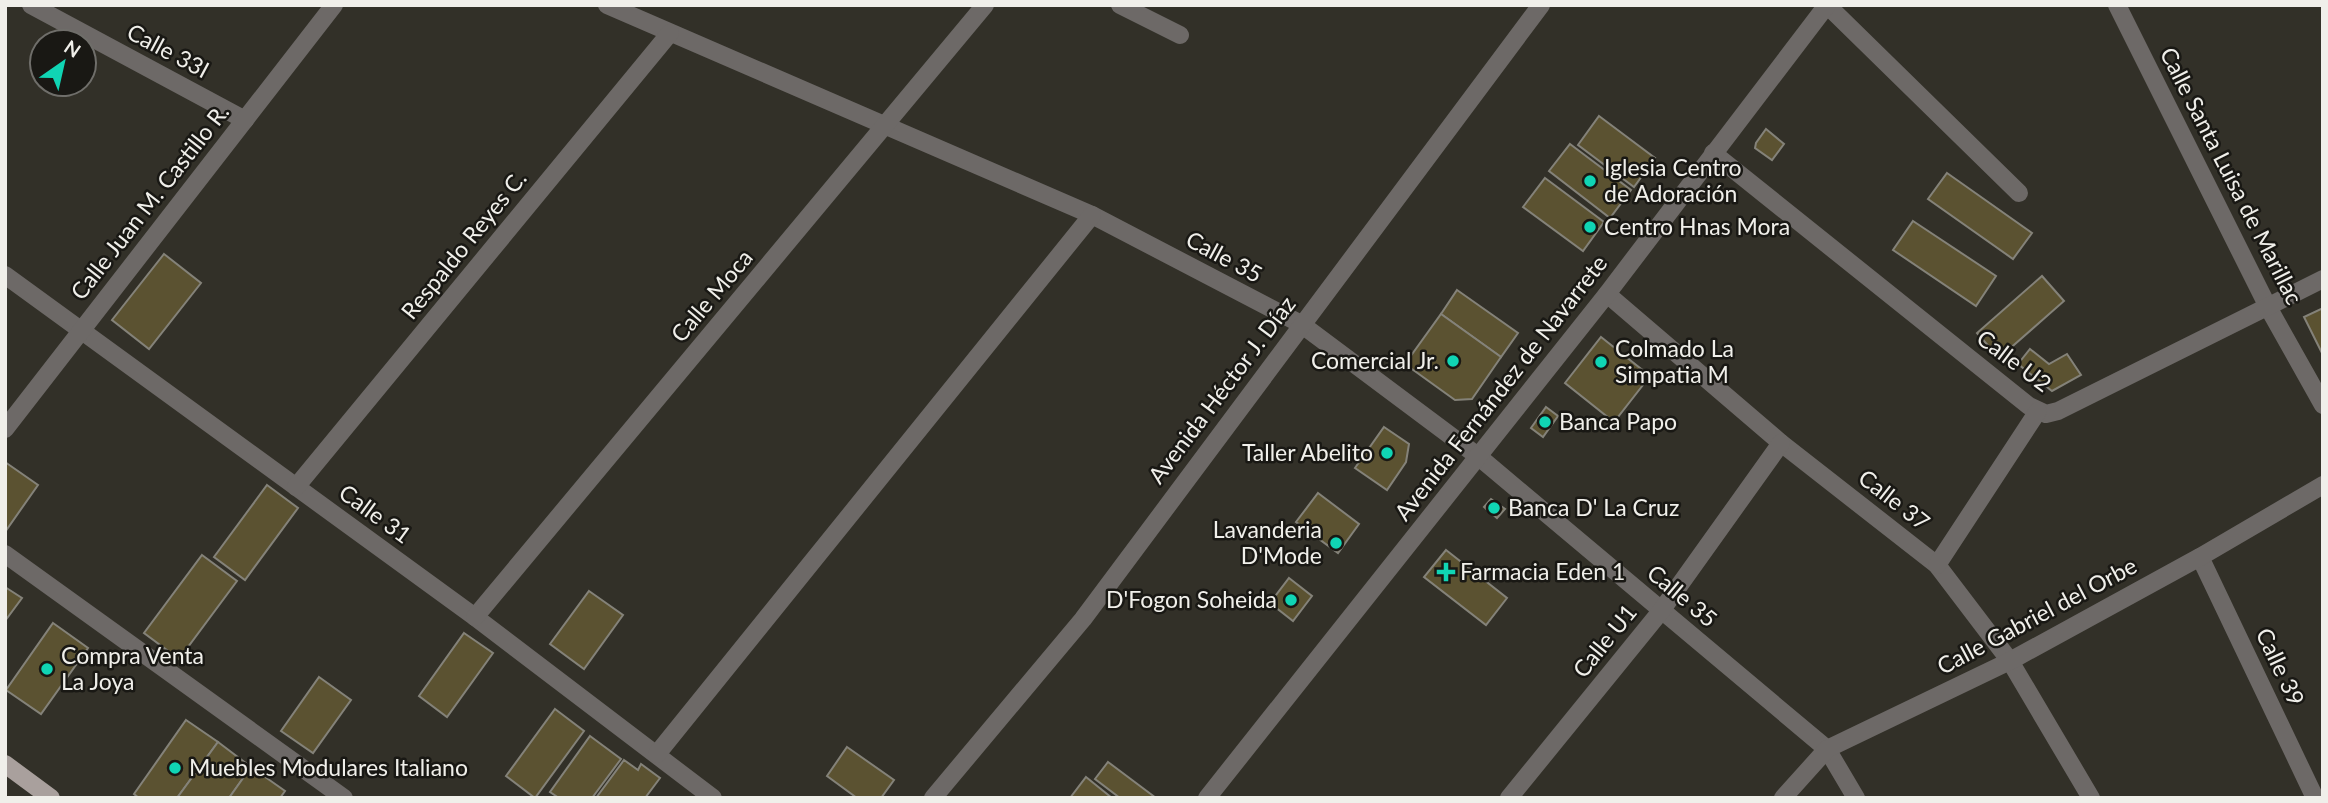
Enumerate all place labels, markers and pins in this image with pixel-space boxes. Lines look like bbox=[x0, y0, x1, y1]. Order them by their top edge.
place label: Iglesia Centro de Adoración bbox=[1604, 153, 1742, 207]
marker: Iglesia Centro de Adoración bbox=[1582, 173, 1598, 189]
place label: Centro Hnas Mora bbox=[1604, 212, 1790, 240]
marker: Centro Hnas Mora bbox=[1582, 219, 1598, 235]
place label: Colmado La Simpatia M bbox=[1615, 334, 1734, 388]
place label: Comercial Jr. bbox=[1311, 346, 1439, 374]
marker: Comercial Jr. bbox=[1445, 353, 1461, 369]
marker: Colmado La Simpatia M bbox=[1593, 354, 1609, 370]
place label: Banca Papo bbox=[1559, 407, 1677, 435]
marker: Banca Papo bbox=[1537, 414, 1553, 430]
place label: Taller Abelito bbox=[1242, 438, 1373, 466]
marker: Taller Abelito bbox=[1379, 445, 1395, 461]
place label: Banca D' La Cruz bbox=[1508, 493, 1679, 521]
marker: Banca D' La Cruz bbox=[1486, 500, 1502, 516]
place label: Lavanderia D'Mode bbox=[1213, 515, 1322, 569]
marker: Lavanderia D'Mode bbox=[1328, 535, 1344, 551]
place label: Farmacia Eden 1 bbox=[1460, 557, 1625, 585]
marker: Farmacia Eden 1 bbox=[1438, 564, 1454, 580]
place label: D'Fogon Soheida bbox=[1106, 585, 1277, 613]
marker: D'Fogon Soheida bbox=[1283, 592, 1299, 608]
place label: Compra Venta La Joya bbox=[61, 641, 204, 695]
marker: Compra Venta La Joya bbox=[39, 661, 55, 677]
place label: Muebles Modulares Italiano bbox=[189, 753, 468, 781]
marker: Muebles Modulares Italiano bbox=[167, 760, 183, 776]

